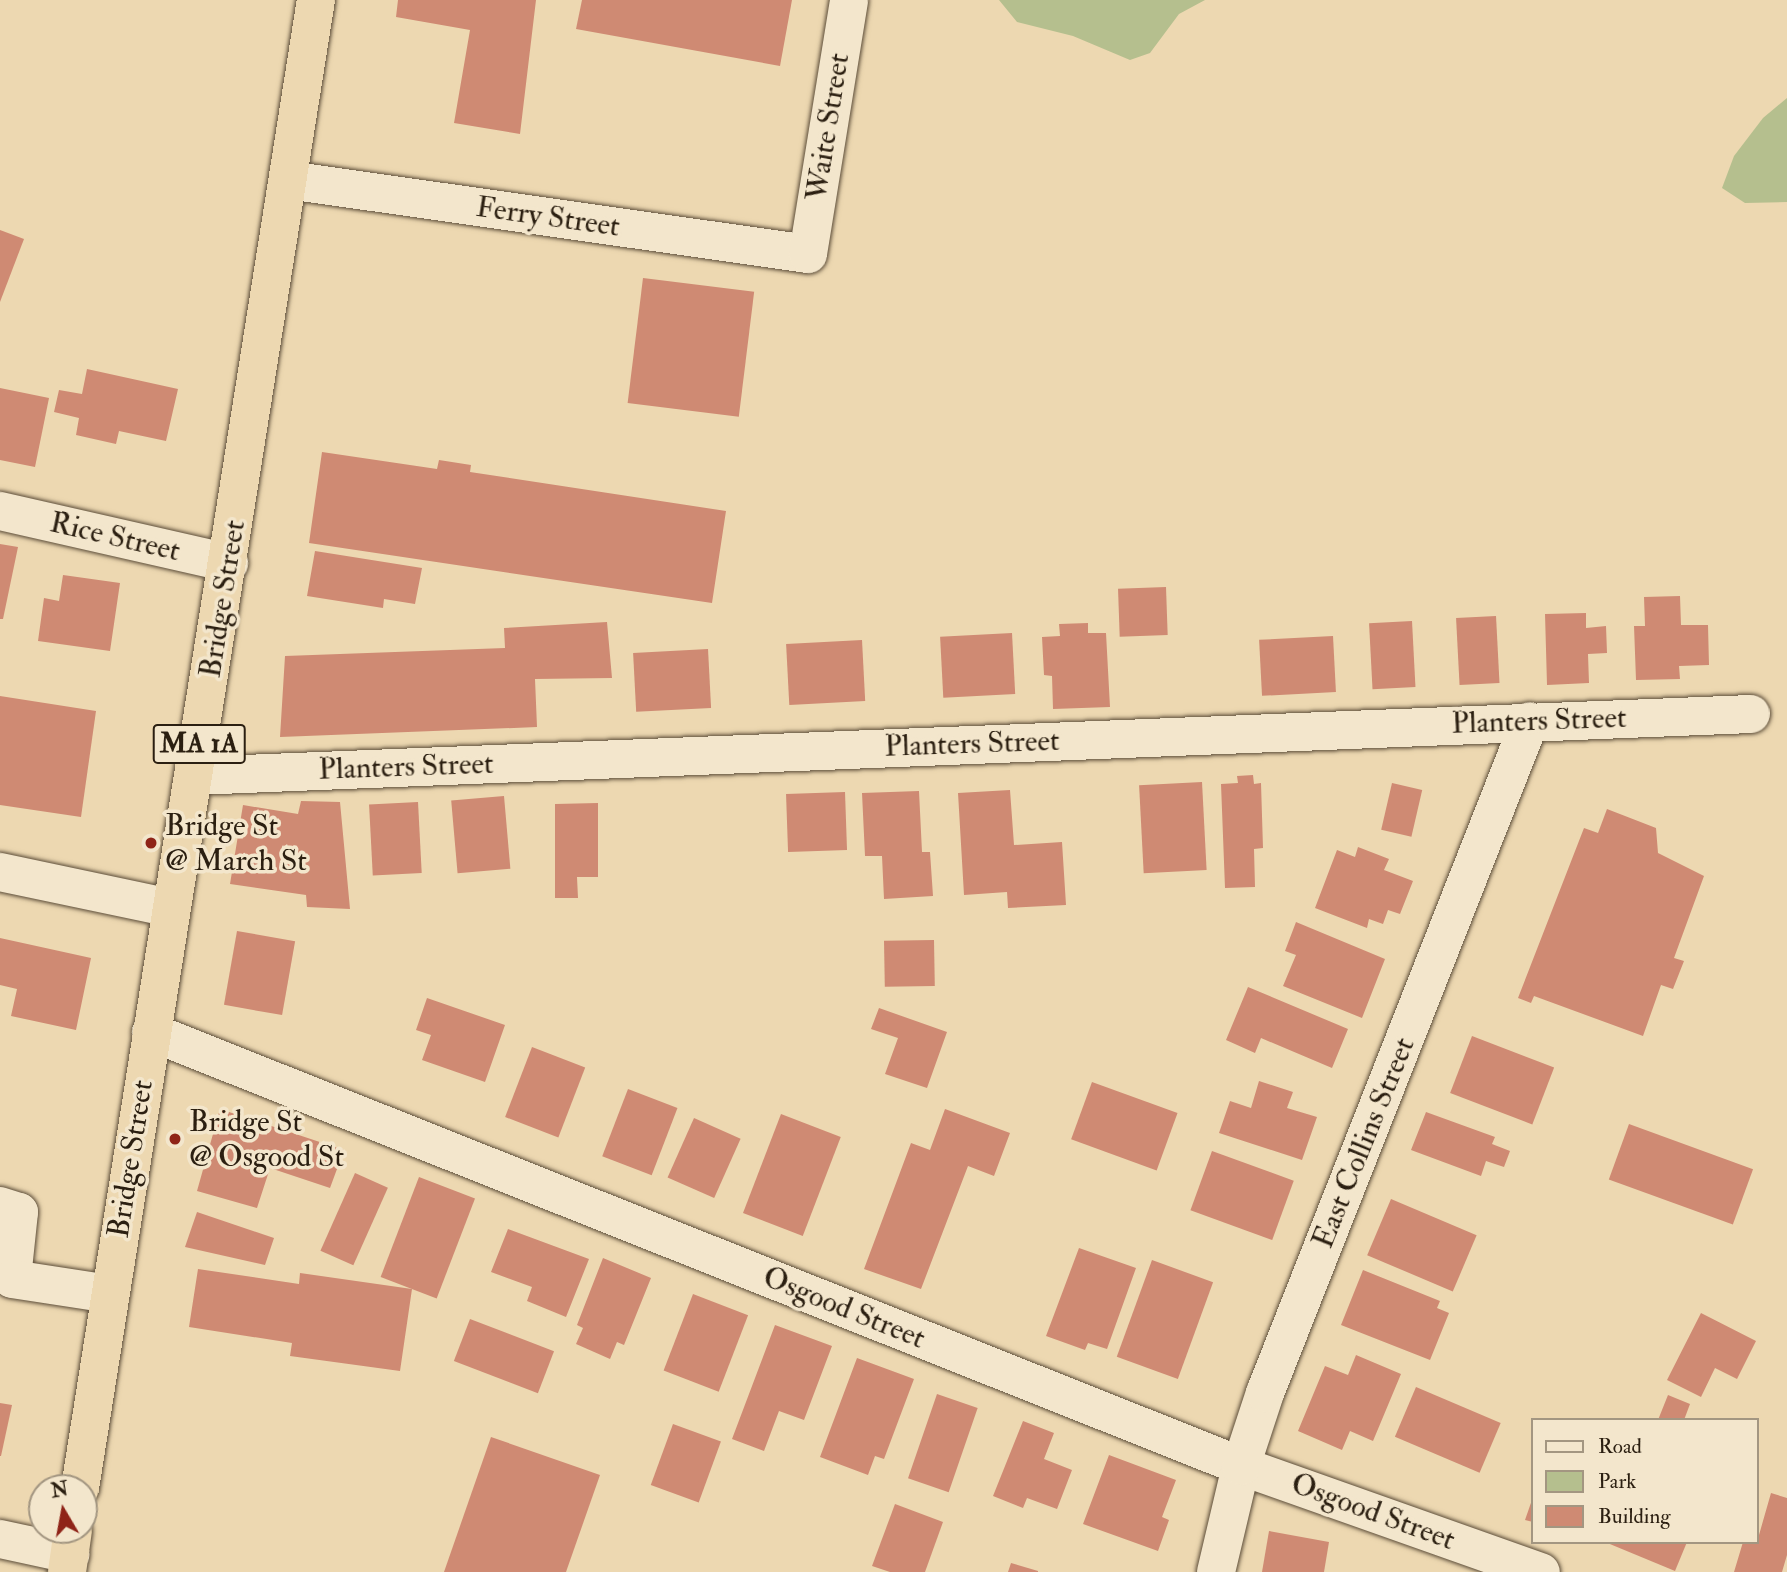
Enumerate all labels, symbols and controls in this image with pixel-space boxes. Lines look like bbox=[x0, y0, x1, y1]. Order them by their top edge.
street label: Waite Street bbox=[799, 51, 857, 203]
street label: Ferry Street bbox=[474, 189, 622, 245]
street label: Rice Street bbox=[46, 505, 184, 569]
street label: Bridge Street bbox=[193, 518, 253, 680]
street label: Planters Street bbox=[1451, 700, 1627, 742]
road number: MA 1A bbox=[152, 720, 246, 768]
street label: Planters Street bbox=[884, 723, 1060, 765]
street label: Planters Street bbox=[318, 746, 494, 788]
place label: Bridge St @ March St bbox=[165, 808, 307, 878]
marker: Bridge St @ March St bbox=[143, 835, 159, 851]
street label: East Collins Street bbox=[1305, 1032, 1423, 1254]
street label: Bridge Street bbox=[101, 1078, 161, 1240]
place label: Bridge St @ Osgood St bbox=[189, 1104, 344, 1174]
marker: Bridge St @ Osgood St bbox=[167, 1131, 183, 1147]
street label: Osgood Street bbox=[758, 1259, 930, 1357]
legend bbox=[1532, 1418, 1759, 1544]
text: Road bbox=[1598, 1433, 1642, 1460]
street label: Osgood Street bbox=[1286, 1466, 1460, 1558]
text: Park bbox=[1598, 1468, 1636, 1495]
north arrow bbox=[28, 1474, 98, 1544]
text: N bbox=[49, 1477, 70, 1504]
text: Building bbox=[1598, 1503, 1671, 1530]

